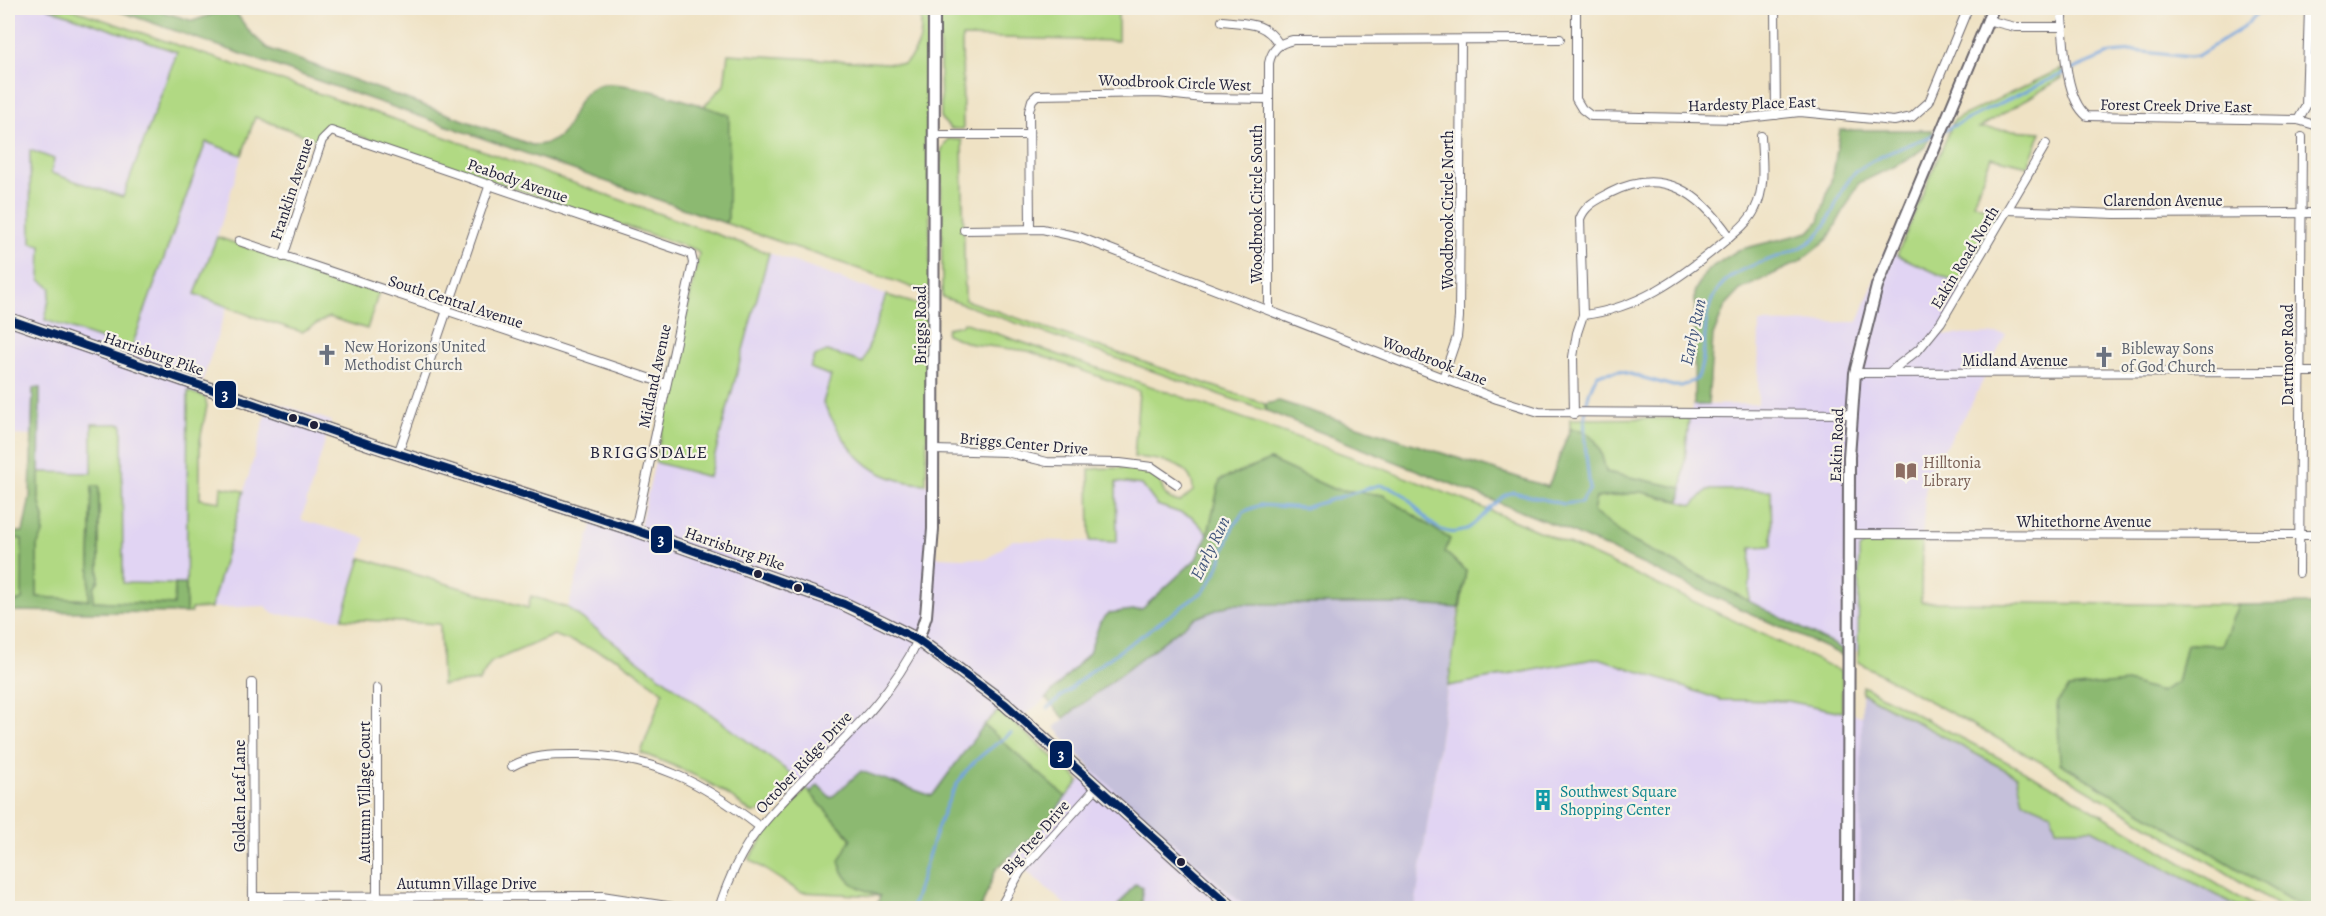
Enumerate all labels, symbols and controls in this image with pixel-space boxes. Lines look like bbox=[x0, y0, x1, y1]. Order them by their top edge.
street label: Woodbrook Circle West bbox=[1097, 69, 1252, 97]
street label: Hardesty Place East bbox=[1688, 91, 1817, 117]
street label: Forest Creek Drive East bbox=[2100, 94, 2252, 118]
street label: Woodbrook Circle South bbox=[1246, 124, 1268, 285]
street label: Woodbrook Circle North bbox=[1437, 130, 1459, 291]
street label: Franklin Avenue bbox=[265, 135, 319, 243]
street label: Peabody Avenue bbox=[464, 153, 571, 208]
street label: Clarendon Avenue bbox=[2103, 190, 2223, 212]
street label: Eakin Road North bbox=[1925, 201, 2005, 313]
street label: South Central Avenue bbox=[385, 270, 526, 334]
street label: Briggs Road bbox=[910, 285, 932, 364]
water label: Early Run bbox=[1674, 296, 1712, 367]
street label: Dartmoor Road bbox=[2277, 304, 2299, 406]
street label: Midland Avenue bbox=[633, 322, 677, 430]
street label: Harrisburg Pike bbox=[101, 327, 207, 381]
street label: Woodbrook Lane bbox=[1378, 330, 1490, 391]
place label: New Horizons United Methodist Church bbox=[344, 336, 486, 376]
place label: Bibleway Sons of God Church bbox=[2121, 338, 2216, 378]
church icon: New Horizons United Methodist Church bbox=[315, 343, 339, 367]
church icon: Bibleway Sons of God Church bbox=[2092, 345, 2116, 369]
street label: Midland Avenue bbox=[1962, 350, 2068, 372]
line badge: 3 bbox=[214, 380, 237, 409]
text: 3 bbox=[222, 384, 229, 406]
street label: Eakin Road bbox=[1825, 407, 1849, 483]
unlabelled marker bbox=[287, 412, 299, 424]
unlabelled marker bbox=[308, 419, 320, 431]
street label: Briggs Center Drive bbox=[959, 427, 1089, 461]
district label: BRIGGSDALE bbox=[589, 440, 709, 464]
place label: Hilltonia Library bbox=[1923, 452, 1982, 492]
library icon: Hilltonia Library bbox=[1894, 459, 1918, 483]
street label: Whitethorne Avenue bbox=[2016, 511, 2151, 533]
water label: Early Run bbox=[1184, 512, 1236, 584]
street label: Harrisburg Pike bbox=[682, 522, 788, 576]
line badge: 3 bbox=[650, 525, 673, 554]
text: 3 bbox=[658, 529, 665, 551]
unlabelled marker bbox=[752, 568, 764, 580]
unlabelled marker bbox=[792, 582, 804, 594]
street label: October Ridge Drive bbox=[750, 707, 857, 819]
street label: Autumn Village Court bbox=[354, 721, 376, 864]
street label: Golden Leaf Lane bbox=[229, 740, 251, 852]
line badge: 3 bbox=[1049, 740, 1073, 769]
text: 3 bbox=[1058, 744, 1065, 766]
place label: Southwest Square Shopping Center bbox=[1560, 781, 1677, 821]
building icon: Southwest Square Shopping Center bbox=[1531, 788, 1555, 812]
street label: Big Tree Drive bbox=[997, 795, 1074, 880]
unlabelled marker bbox=[1175, 856, 1187, 868]
street label: Autumn Village Drive bbox=[396, 873, 537, 895]

